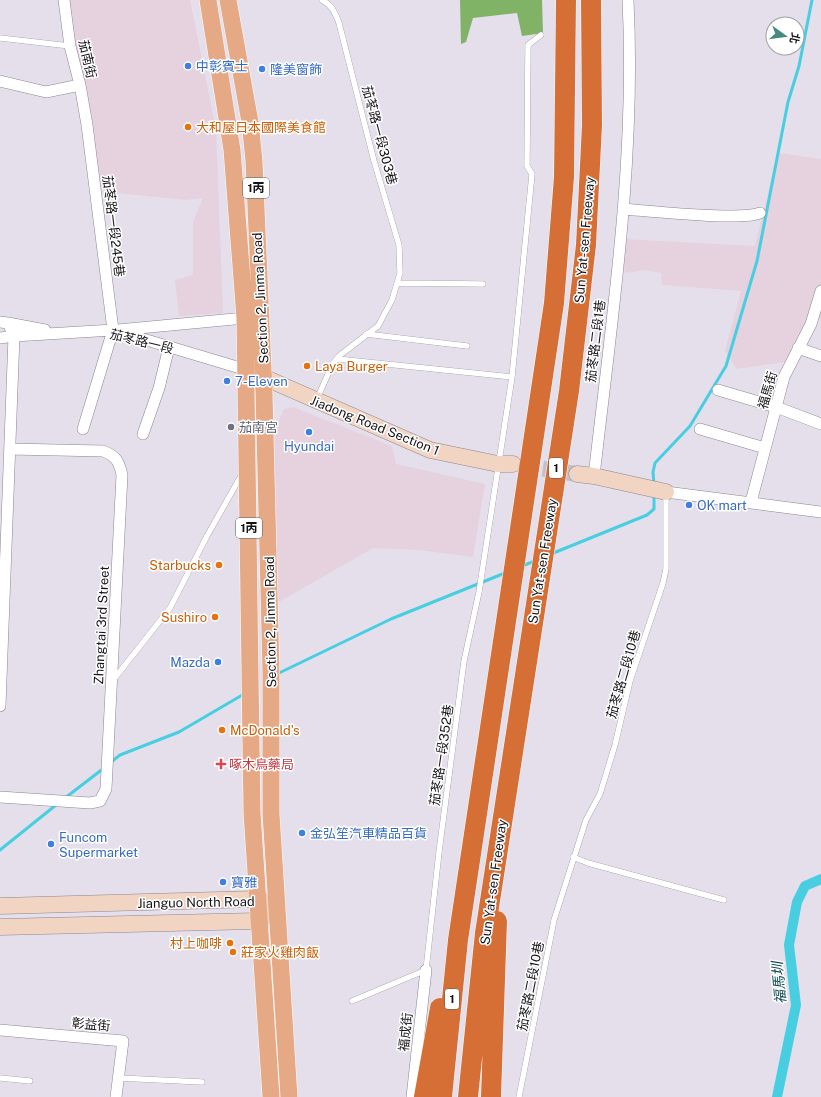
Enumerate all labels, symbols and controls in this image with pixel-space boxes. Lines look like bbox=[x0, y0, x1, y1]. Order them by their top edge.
north arrow bbox=[765, 16, 805, 56]
text: 北 bbox=[788, 32, 802, 45]
street label: 茄南街 bbox=[76, 38, 99, 80]
place label: 中彰賓士 bbox=[196, 59, 248, 74]
marker: 中彰賓士 bbox=[183, 61, 193, 71]
place label: 隆美窗飾 bbox=[270, 62, 322, 77]
marker: 隆美窗飾 bbox=[257, 64, 267, 74]
street label: 茄苳路一段303巷 bbox=[359, 84, 400, 186]
place label: 大和屋日本國際美食館 bbox=[196, 120, 326, 135]
marker: 大和屋日本國際美食館 bbox=[183, 122, 193, 132]
street label: 茄苳路一段245巷 bbox=[100, 174, 127, 278]
street label: Sun Yat-sen Freeway bbox=[572, 176, 597, 304]
road number: 1丙 bbox=[243, 178, 269, 198]
street label: Section 2, Jinma Road bbox=[250, 232, 271, 364]
street label: 茄苳路二段1巷 bbox=[583, 299, 608, 383]
street label: 茄苳路一段 bbox=[109, 326, 175, 357]
place label: Laya Burger bbox=[315, 359, 388, 374]
marker: Laya Burger bbox=[302, 361, 312, 371]
street label: 福馬街 bbox=[755, 369, 780, 411]
place label: 7-Eleven bbox=[235, 374, 288, 389]
marker: 7-Eleven bbox=[222, 376, 232, 386]
street label: Jiadong Road Section 1 bbox=[308, 393, 441, 458]
place label: 茄南宮 bbox=[239, 420, 278, 435]
marker: 茄南宮 bbox=[226, 422, 236, 432]
marker: Hyundai bbox=[304, 427, 314, 437]
place label: Hyundai bbox=[284, 439, 334, 454]
road number: 1 bbox=[549, 458, 563, 478]
street label: Sun Yat-sen Freeway bbox=[525, 497, 560, 625]
place label: OK mart bbox=[697, 498, 747, 513]
marker: OK mart bbox=[684, 500, 694, 510]
road number: 1丙 bbox=[236, 518, 262, 538]
street label: Section 2, Jinma Road bbox=[262, 556, 279, 688]
place label: Starbucks bbox=[149, 558, 211, 573]
marker: Starbucks bbox=[214, 560, 224, 570]
street label: Zhangtai 3rd Street bbox=[91, 565, 112, 685]
place label: Sushiro bbox=[161, 610, 207, 625]
marker: Sushiro bbox=[210, 612, 220, 622]
street label: 茄苳路二段10巷 bbox=[604, 628, 643, 720]
place label: Mazda bbox=[170, 655, 210, 670]
marker: Mazda bbox=[213, 657, 223, 667]
street label: 茄苳路一段352巷 bbox=[427, 703, 456, 807]
place label: McDonald's bbox=[230, 723, 300, 738]
marker: McDonald's bbox=[217, 725, 227, 735]
place label: 啄木鳥藥局 bbox=[229, 757, 294, 772]
marker: 啄木鳥藥局 bbox=[216, 759, 226, 769]
street label: Sun Yat-sen Freeway bbox=[477, 818, 510, 946]
place label: 金弘笙汽車精品百貨 bbox=[310, 826, 427, 841]
marker: 金弘笙汽車精品百貨 bbox=[297, 828, 307, 838]
place label: Funcom Supermarket bbox=[59, 830, 138, 860]
marker: Funcom Supermarket bbox=[46, 839, 56, 849]
place label: 寶雅 bbox=[231, 875, 257, 890]
marker: 寶雅 bbox=[218, 877, 228, 887]
street label: Jianguo North Road bbox=[137, 894, 255, 911]
place label: 村上咖啡 bbox=[170, 936, 222, 951]
marker: 村上咖啡 bbox=[225, 938, 235, 948]
street label: 茄苳路二段10巷 bbox=[514, 940, 547, 1032]
place label: 莊家火雞肉飯 bbox=[241, 945, 319, 960]
marker: 莊家火雞肉飯 bbox=[228, 947, 238, 957]
water label: 福馬圳 bbox=[769, 959, 789, 1005]
road number: 1 bbox=[445, 989, 459, 1009]
street label: 福成街 bbox=[396, 1012, 415, 1052]
street label: 彰益街 bbox=[71, 1015, 111, 1034]

